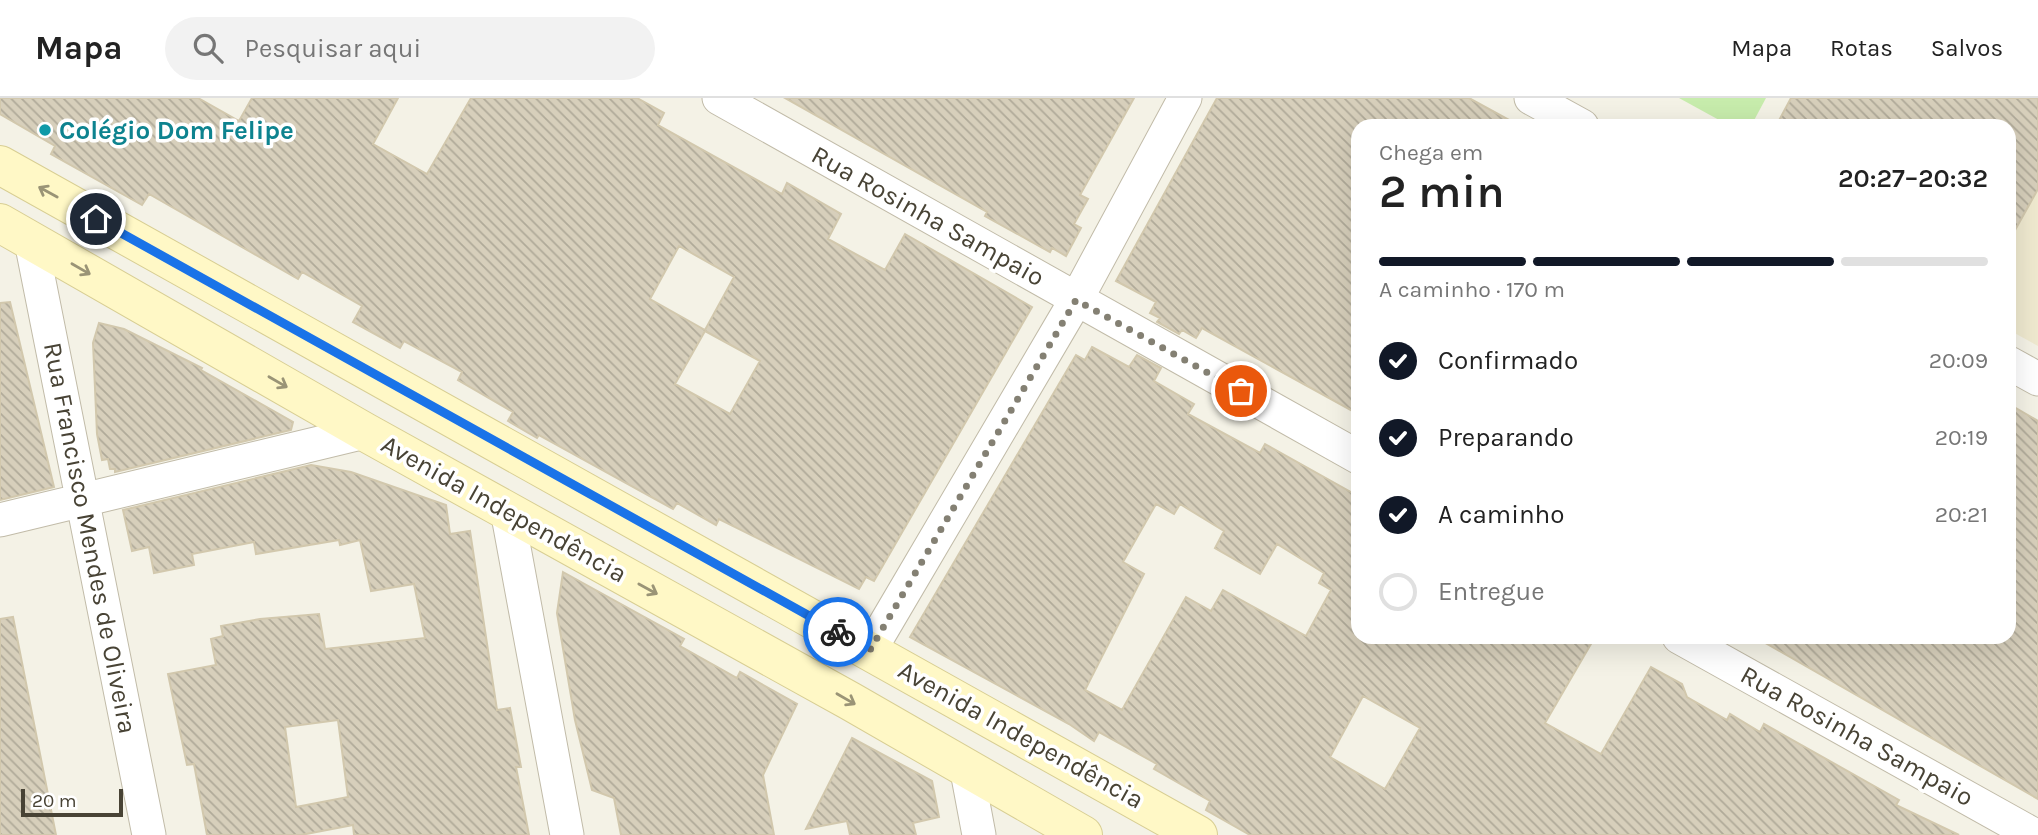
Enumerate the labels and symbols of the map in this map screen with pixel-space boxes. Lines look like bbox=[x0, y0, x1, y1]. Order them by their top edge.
place label: Colégio Dom Felipe bbox=[59, 115, 294, 146]
marker: Colégio Dom Felipe bbox=[37, 122, 53, 138]
street label: Rua Rosinha Sampaio bbox=[806, 139, 1050, 293]
one-way arrow bbox=[38, 185, 58, 199]
pin bbox=[66, 189, 126, 249]
one-way arrow bbox=[70, 262, 90, 276]
street label: Rua Francisco Mendes de Oliveira bbox=[37, 340, 143, 736]
pin bbox=[1211, 361, 1271, 421]
one-way arrow bbox=[267, 376, 288, 389]
street label: Avenida Independência bbox=[376, 429, 632, 589]
one-way arrow bbox=[637, 582, 657, 596]
courier bbox=[803, 597, 873, 667]
street label: Avenida Independência bbox=[893, 655, 1149, 815]
street label: Rua Rosinha Sampaio bbox=[1735, 659, 1979, 813]
one-way arrow bbox=[836, 692, 856, 706]
scale bar bbox=[21, 786, 122, 818]

